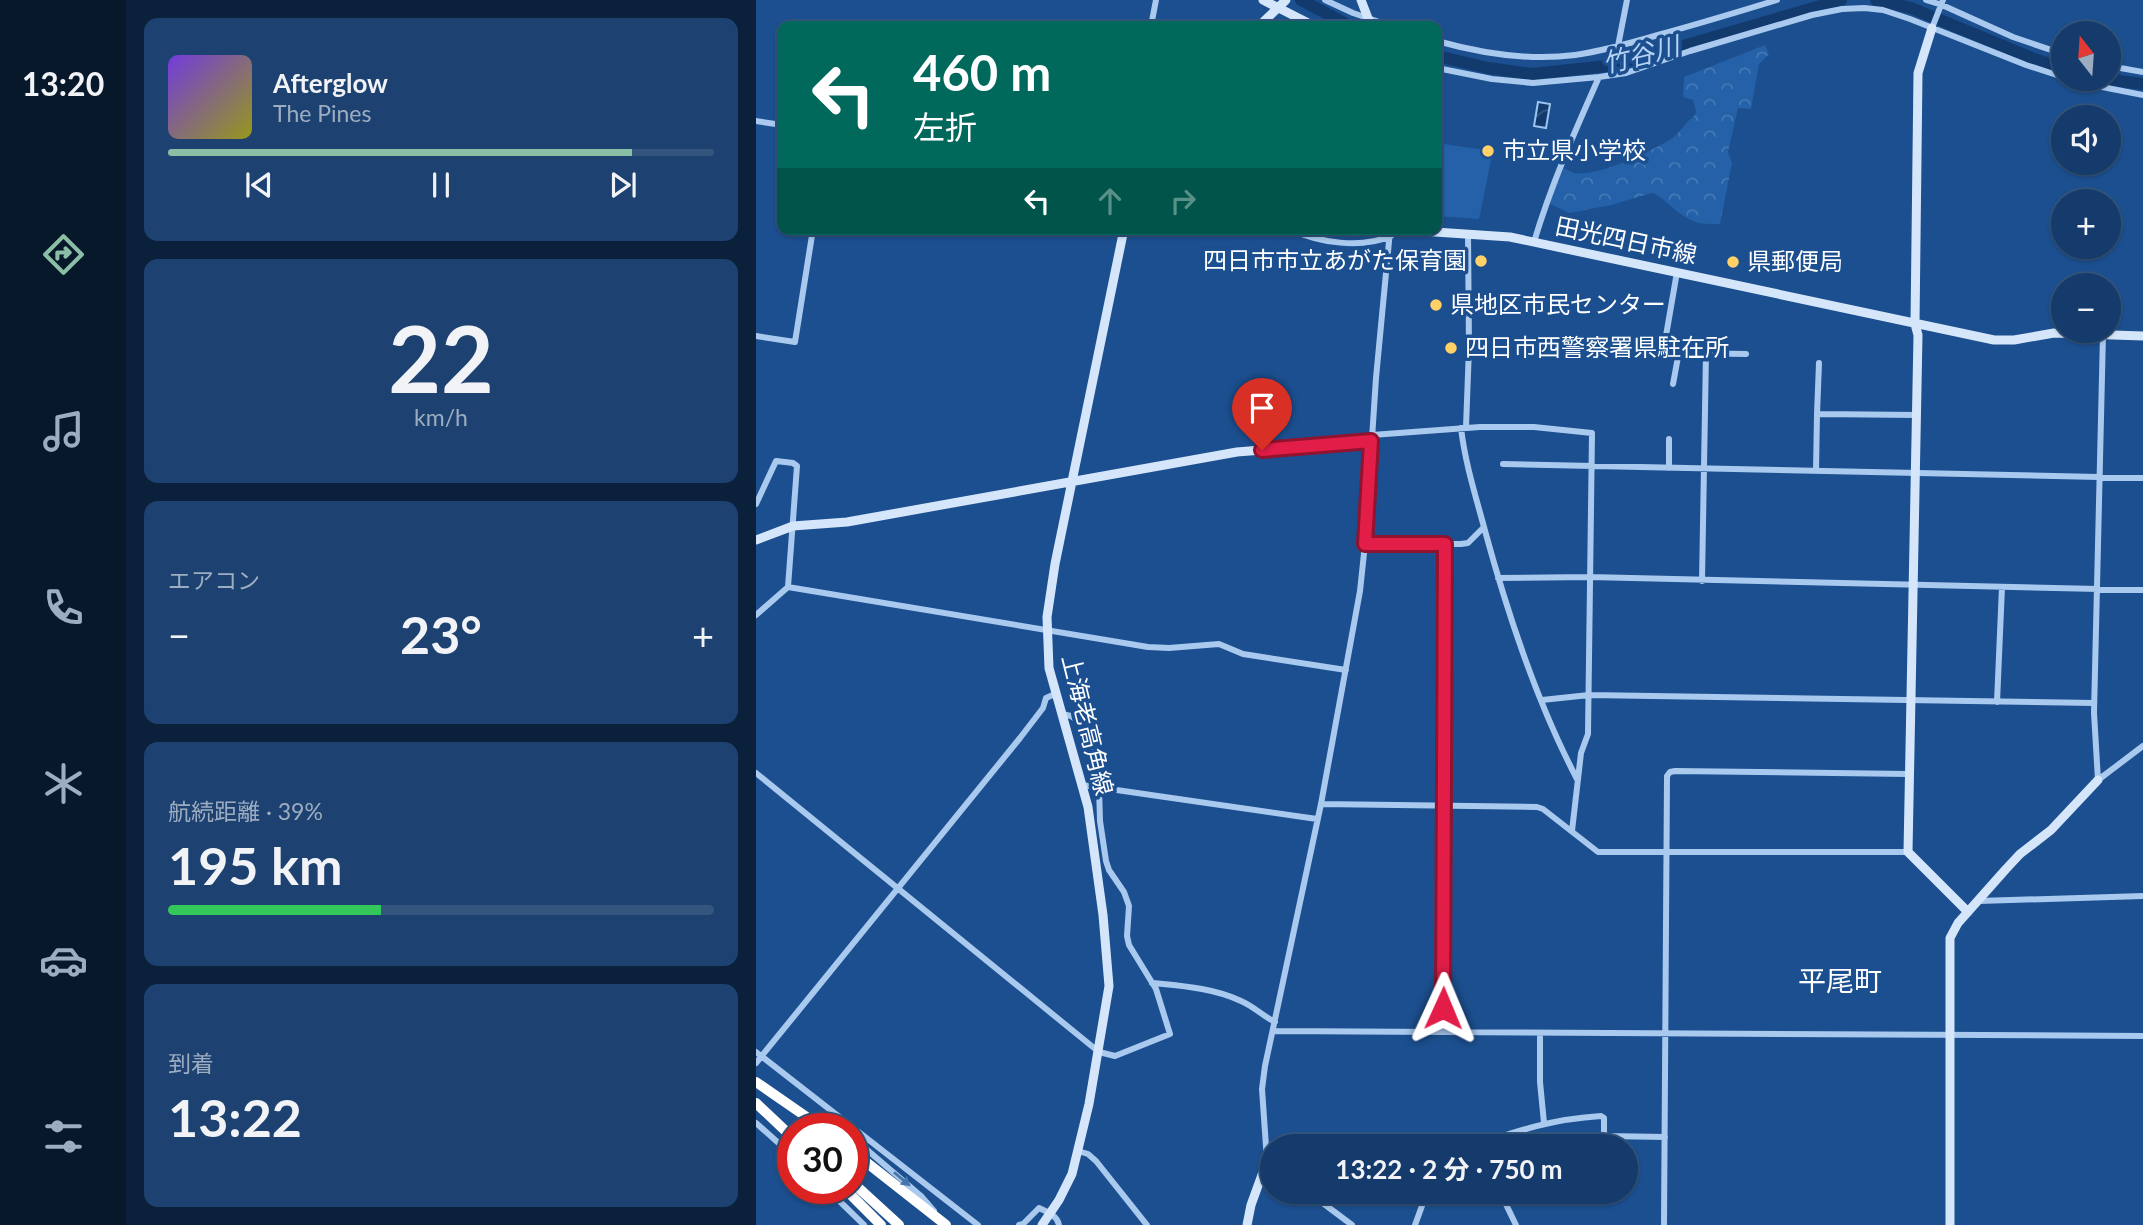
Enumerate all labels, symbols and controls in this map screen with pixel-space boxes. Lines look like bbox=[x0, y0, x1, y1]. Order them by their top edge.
north arrow bbox=[2051, 21, 2121, 91]
map controls bbox=[2051, 21, 2121, 343]
water label: 竹谷川 bbox=[1599, 28, 1685, 79]
text: 460 m bbox=[913, 43, 1051, 101]
icon: left bbox=[798, 49, 889, 140]
text: 13:20 bbox=[22, 64, 104, 103]
text: Afterglow bbox=[273, 67, 388, 99]
text: The Pines bbox=[273, 99, 371, 127]
button: sound bbox=[2051, 105, 2121, 175]
text: 左折 bbox=[913, 107, 977, 146]
place label: 市立県小学校 bbox=[1502, 135, 1646, 164]
marker: 市立県小学校 bbox=[1480, 143, 1496, 159]
icon: previous bbox=[240, 166, 278, 204]
icon: pause bbox=[422, 166, 460, 204]
icon: next bbox=[604, 166, 642, 204]
icon: left bbox=[1018, 182, 1056, 220]
icon: ahead bbox=[1091, 182, 1129, 220]
icon: right bbox=[1164, 182, 1202, 220]
button: + bbox=[2051, 189, 2121, 259]
street label: 田光四日市線 bbox=[1553, 210, 1700, 269]
icon: directions bbox=[39, 230, 88, 279]
place label: 四日市市立あがた保育園 bbox=[1203, 245, 1467, 274]
place label: 県郵便局 bbox=[1747, 246, 1843, 275]
marker: 四日市市立あがた保育園 bbox=[1473, 253, 1489, 269]
marker: 県郵便局 bbox=[1725, 254, 1741, 270]
button: − bbox=[2051, 273, 2121, 343]
place label: 県地区市民センター bbox=[1450, 289, 1666, 318]
marker: 県地区市民センター bbox=[1428, 297, 1444, 313]
text: 22 bbox=[388, 303, 494, 412]
place label: 四日市西警察署県駐在所 bbox=[1465, 332, 1729, 361]
marker: 四日市西警察署県駐在所 bbox=[1443, 340, 1459, 356]
pin bbox=[1232, 378, 1292, 450]
icon: arrive bbox=[1243, 389, 1281, 427]
text: km/h bbox=[414, 403, 468, 431]
icon: music bbox=[39, 407, 88, 456]
text: エアコン bbox=[168, 566, 260, 594]
icon: phone bbox=[39, 583, 88, 632]
text: 23° bbox=[400, 603, 482, 665]
text: − bbox=[168, 612, 190, 658]
text: + bbox=[692, 612, 714, 658]
street label: 上海老高角線 bbox=[1057, 651, 1120, 798]
icon: climate bbox=[39, 759, 88, 808]
text: 航続距離 · 39% bbox=[168, 797, 323, 825]
text: 195 km bbox=[168, 834, 342, 896]
icon: car bbox=[39, 936, 88, 985]
district label: 平尾町 bbox=[1798, 963, 1882, 997]
position arrow bbox=[1406, 971, 1480, 1045]
text: 到着 bbox=[168, 1049, 214, 1077]
text: 13:22 bbox=[168, 1086, 302, 1148]
icon: filters bbox=[39, 1112, 88, 1161]
speed limit sign: 30 bbox=[777, 1113, 868, 1204]
text: 13:22 · 2 分 · 750 m bbox=[1335, 1153, 1563, 1185]
one-way arrow bbox=[893, 1171, 910, 1186]

